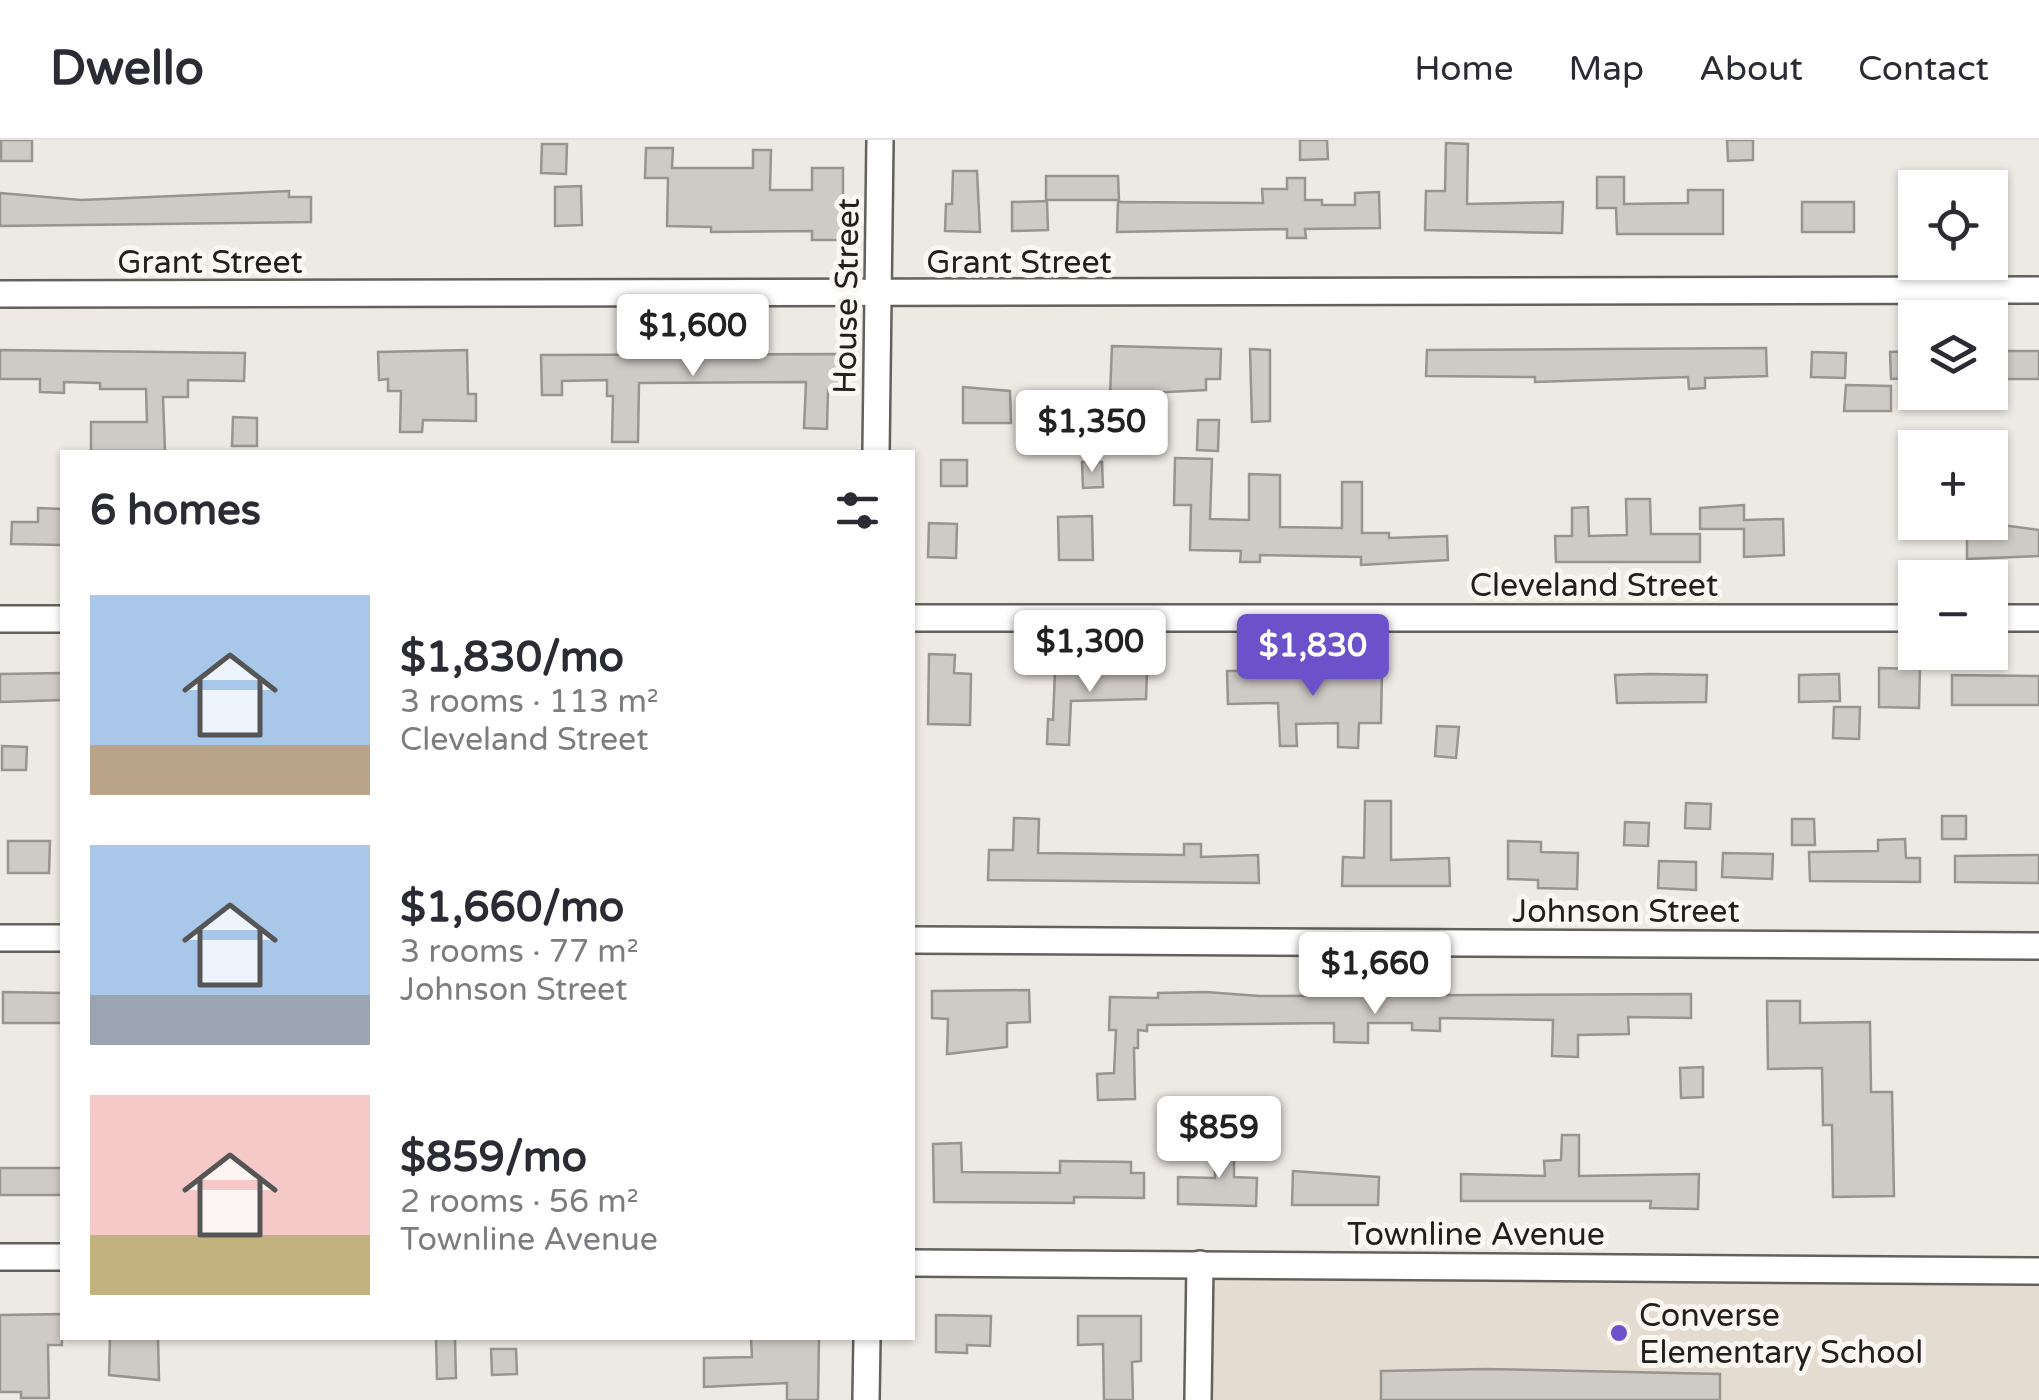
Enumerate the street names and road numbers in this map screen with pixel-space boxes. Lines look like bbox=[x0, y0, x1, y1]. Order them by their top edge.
street label: House Street bbox=[826, 198, 868, 394]
street label: Grant Street bbox=[117, 244, 303, 282]
street label: Grant Street bbox=[926, 244, 1112, 282]
street label: Cleveland Street bbox=[1470, 567, 1718, 605]
street label: Johnson Street bbox=[1512, 893, 1740, 931]
street label: Townline Avenue bbox=[1347, 1216, 1605, 1254]

